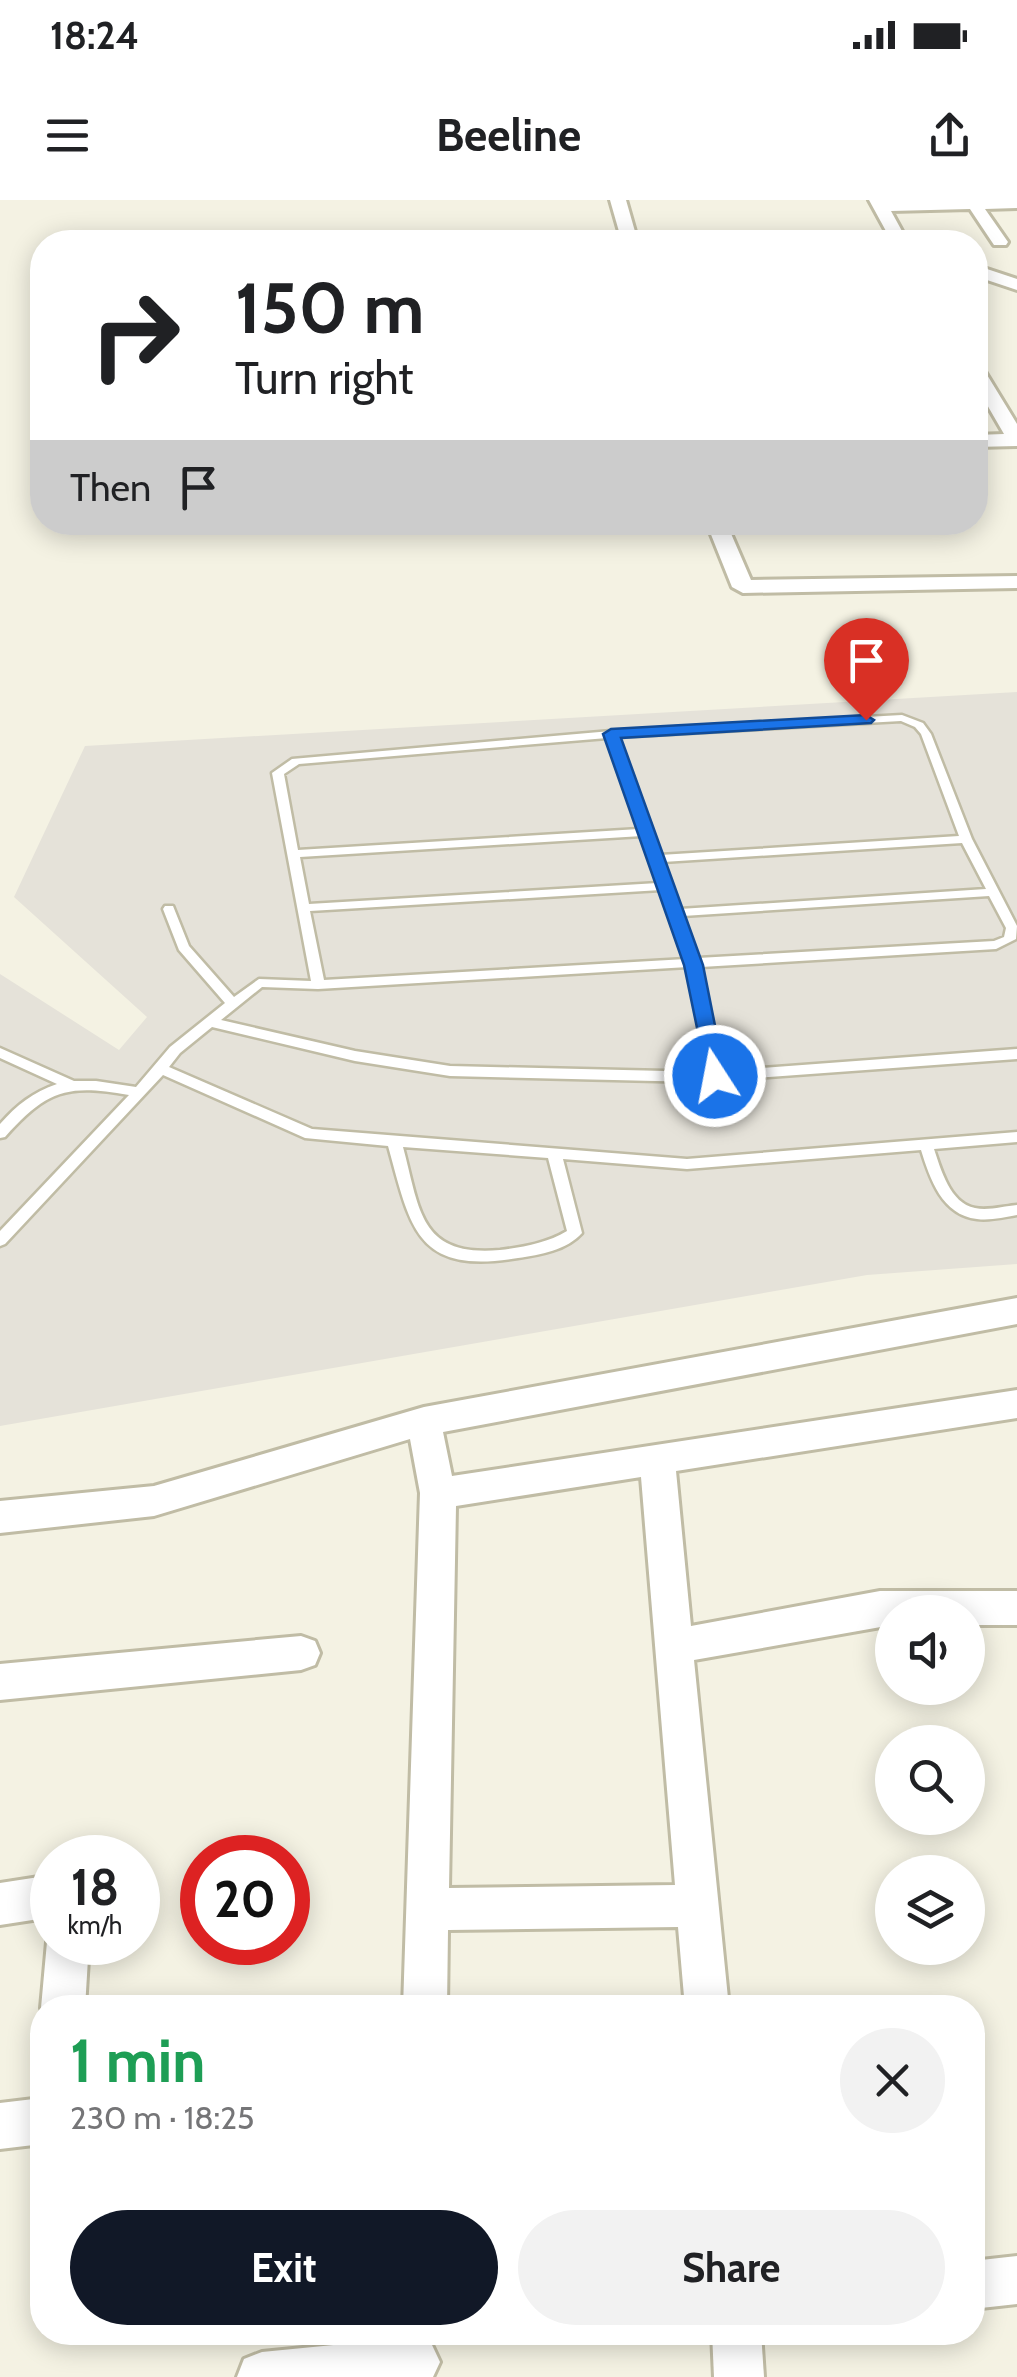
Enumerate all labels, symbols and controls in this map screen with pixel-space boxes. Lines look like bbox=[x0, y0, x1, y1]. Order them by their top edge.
text: 18:24 bbox=[50, 12, 139, 59]
icon: menu bbox=[40, 108, 95, 163]
text: Beeline bbox=[436, 108, 581, 162]
icon: share bbox=[922, 108, 977, 163]
text: 150 m bbox=[235, 265, 424, 351]
icon: right bbox=[70, 270, 200, 400]
text: Turn right bbox=[235, 351, 414, 405]
icon: arrive bbox=[171, 460, 226, 515]
text: Then bbox=[70, 464, 151, 511]
pin bbox=[824, 618, 909, 721]
icon: arrive bbox=[839, 633, 894, 688]
position arrow bbox=[663, 1024, 767, 1128]
map controls bbox=[875, 1595, 985, 1965]
button: sound bbox=[875, 1595, 985, 1705]
button: search bbox=[875, 1725, 985, 1835]
speed limit sign: 20 bbox=[180, 1835, 310, 1965]
button: layers bbox=[875, 1855, 985, 1965]
text: 18 bbox=[71, 1857, 119, 1918]
text: km/h bbox=[68, 1910, 122, 1940]
text: 1 min bbox=[70, 2024, 205, 2097]
button: close bbox=[840, 2028, 945, 2133]
text: 230 m · 18:25 bbox=[70, 2098, 254, 2137]
button: Exit bbox=[70, 2210, 498, 2325]
button: Share bbox=[518, 2210, 945, 2325]

